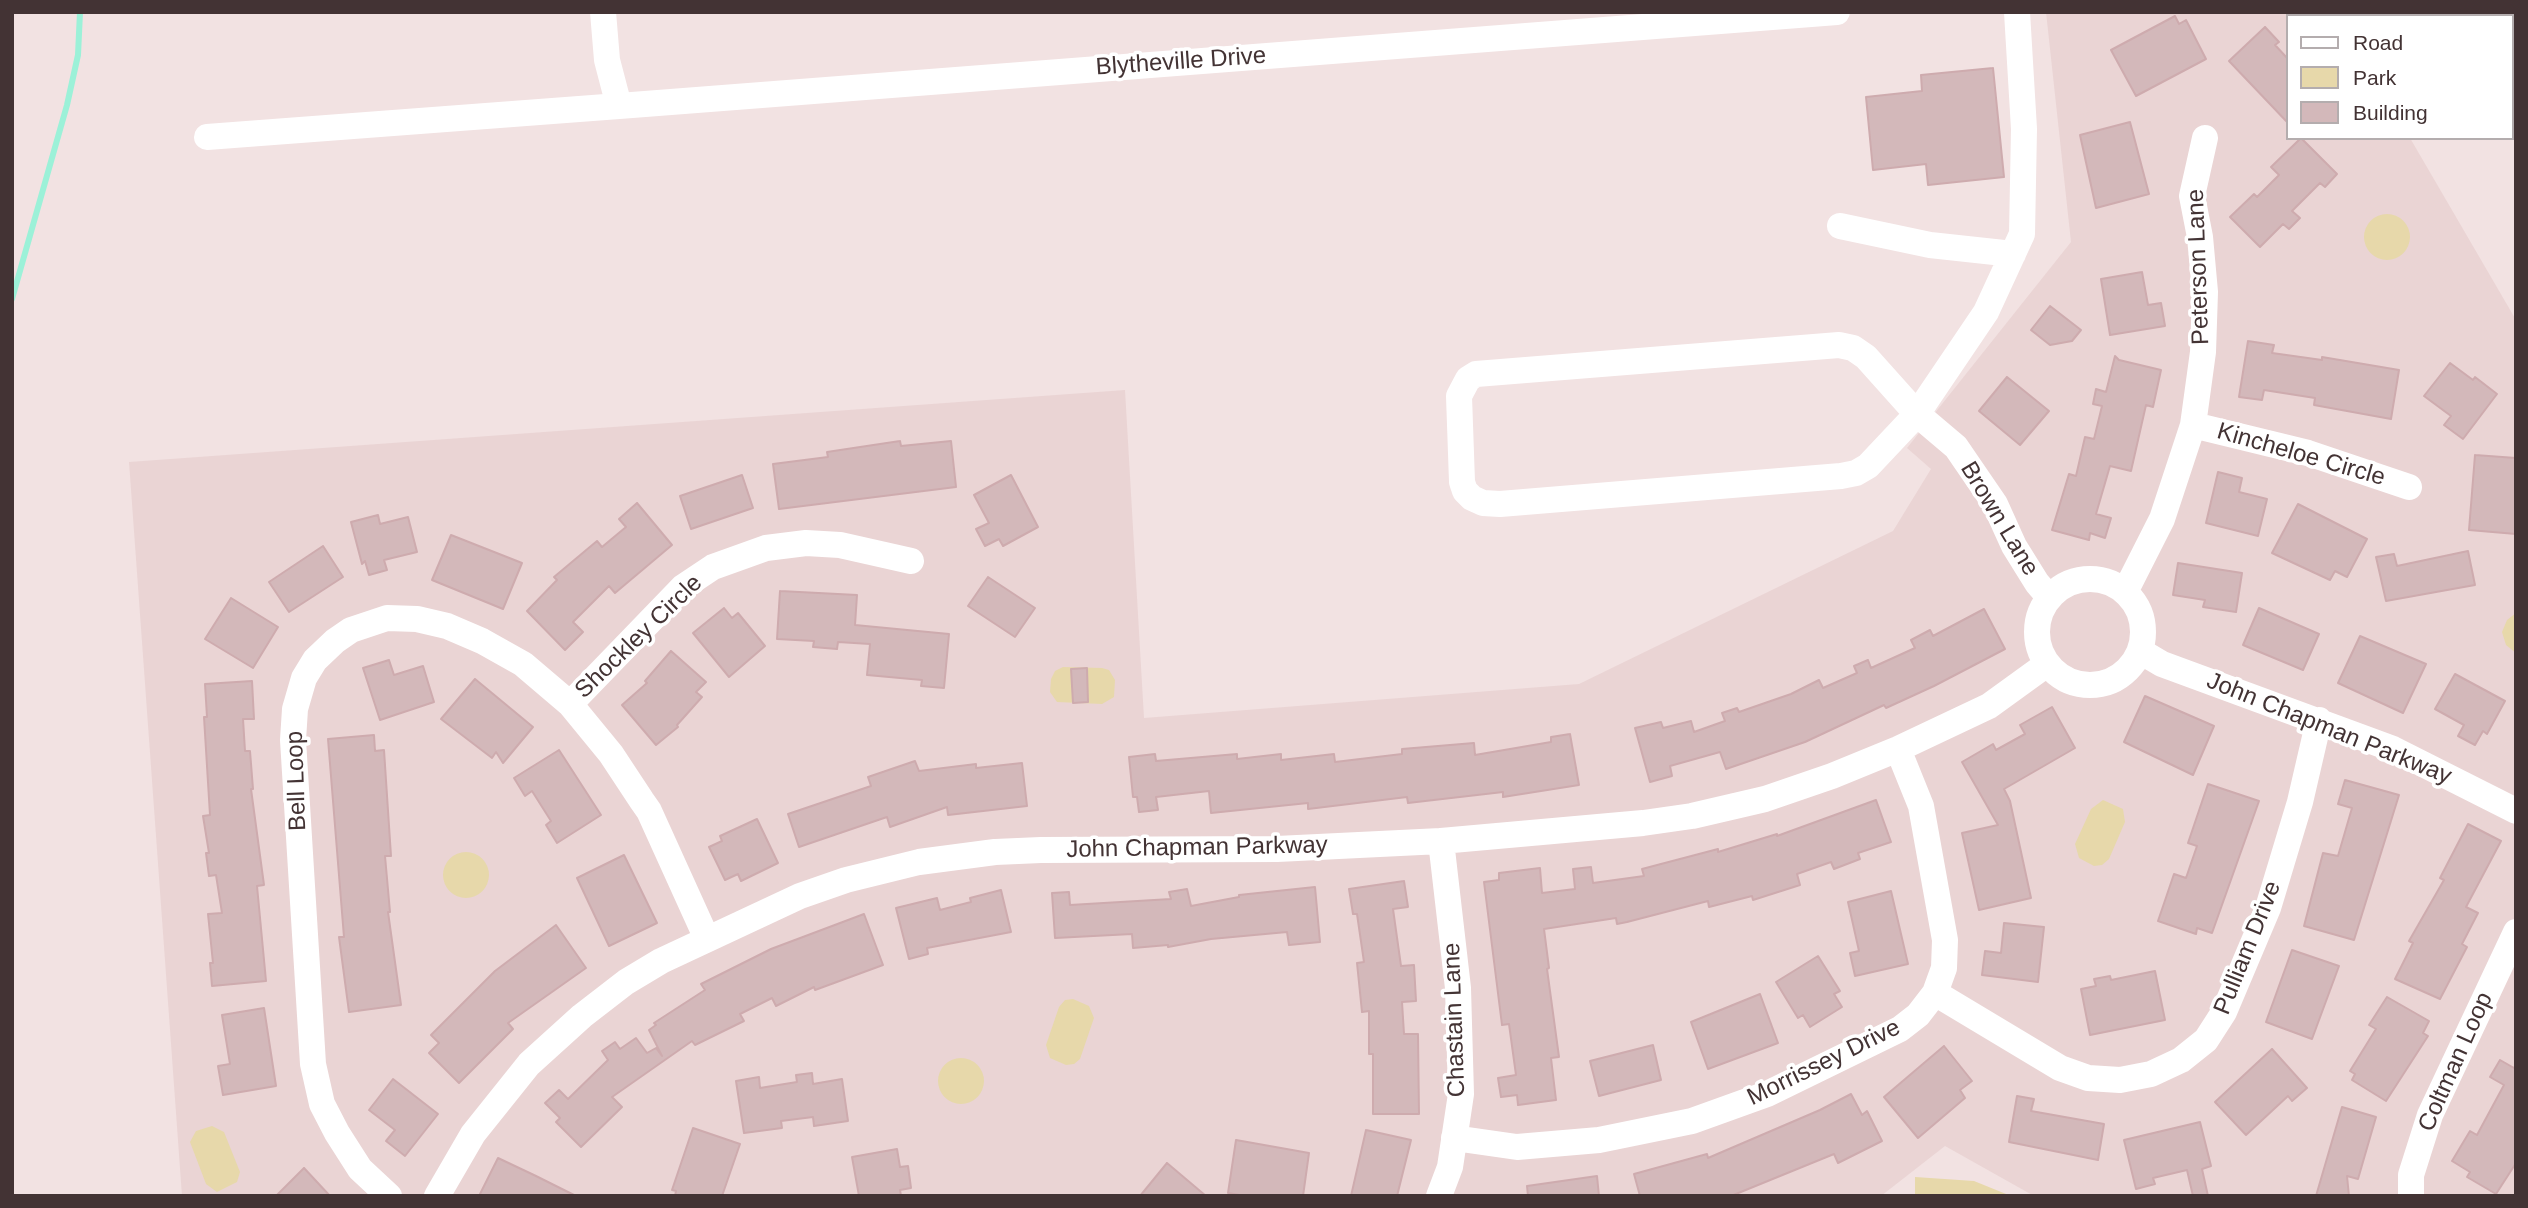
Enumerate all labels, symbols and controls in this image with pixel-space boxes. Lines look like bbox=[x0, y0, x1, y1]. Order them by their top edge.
legend bbox=[2286, 14, 2514, 140]
text: Road bbox=[2353, 31, 2403, 54]
street label: Blytheville Drive bbox=[1095, 42, 1267, 82]
text: Park bbox=[2353, 66, 2396, 89]
text: Building bbox=[2353, 101, 2428, 124]
street label: Peterson Lane bbox=[2182, 188, 2216, 346]
street label: Kincheloe Circle bbox=[2214, 417, 2388, 493]
street label: Brown Lane bbox=[1954, 457, 2044, 581]
street label: Shockley Circle bbox=[570, 569, 708, 705]
street label: John Chapman Parkway bbox=[2202, 667, 2456, 791]
street label: Bell Loop bbox=[281, 730, 313, 832]
street label: John Chapman Parkway bbox=[1066, 831, 1328, 865]
street label: Pulliam Drive bbox=[2208, 877, 2288, 1019]
street label: Chastain Lane bbox=[1438, 942, 1472, 1098]
street label: Coltman Loop bbox=[2412, 988, 2500, 1136]
street label: Morrissey Drive bbox=[1743, 1014, 1905, 1112]

